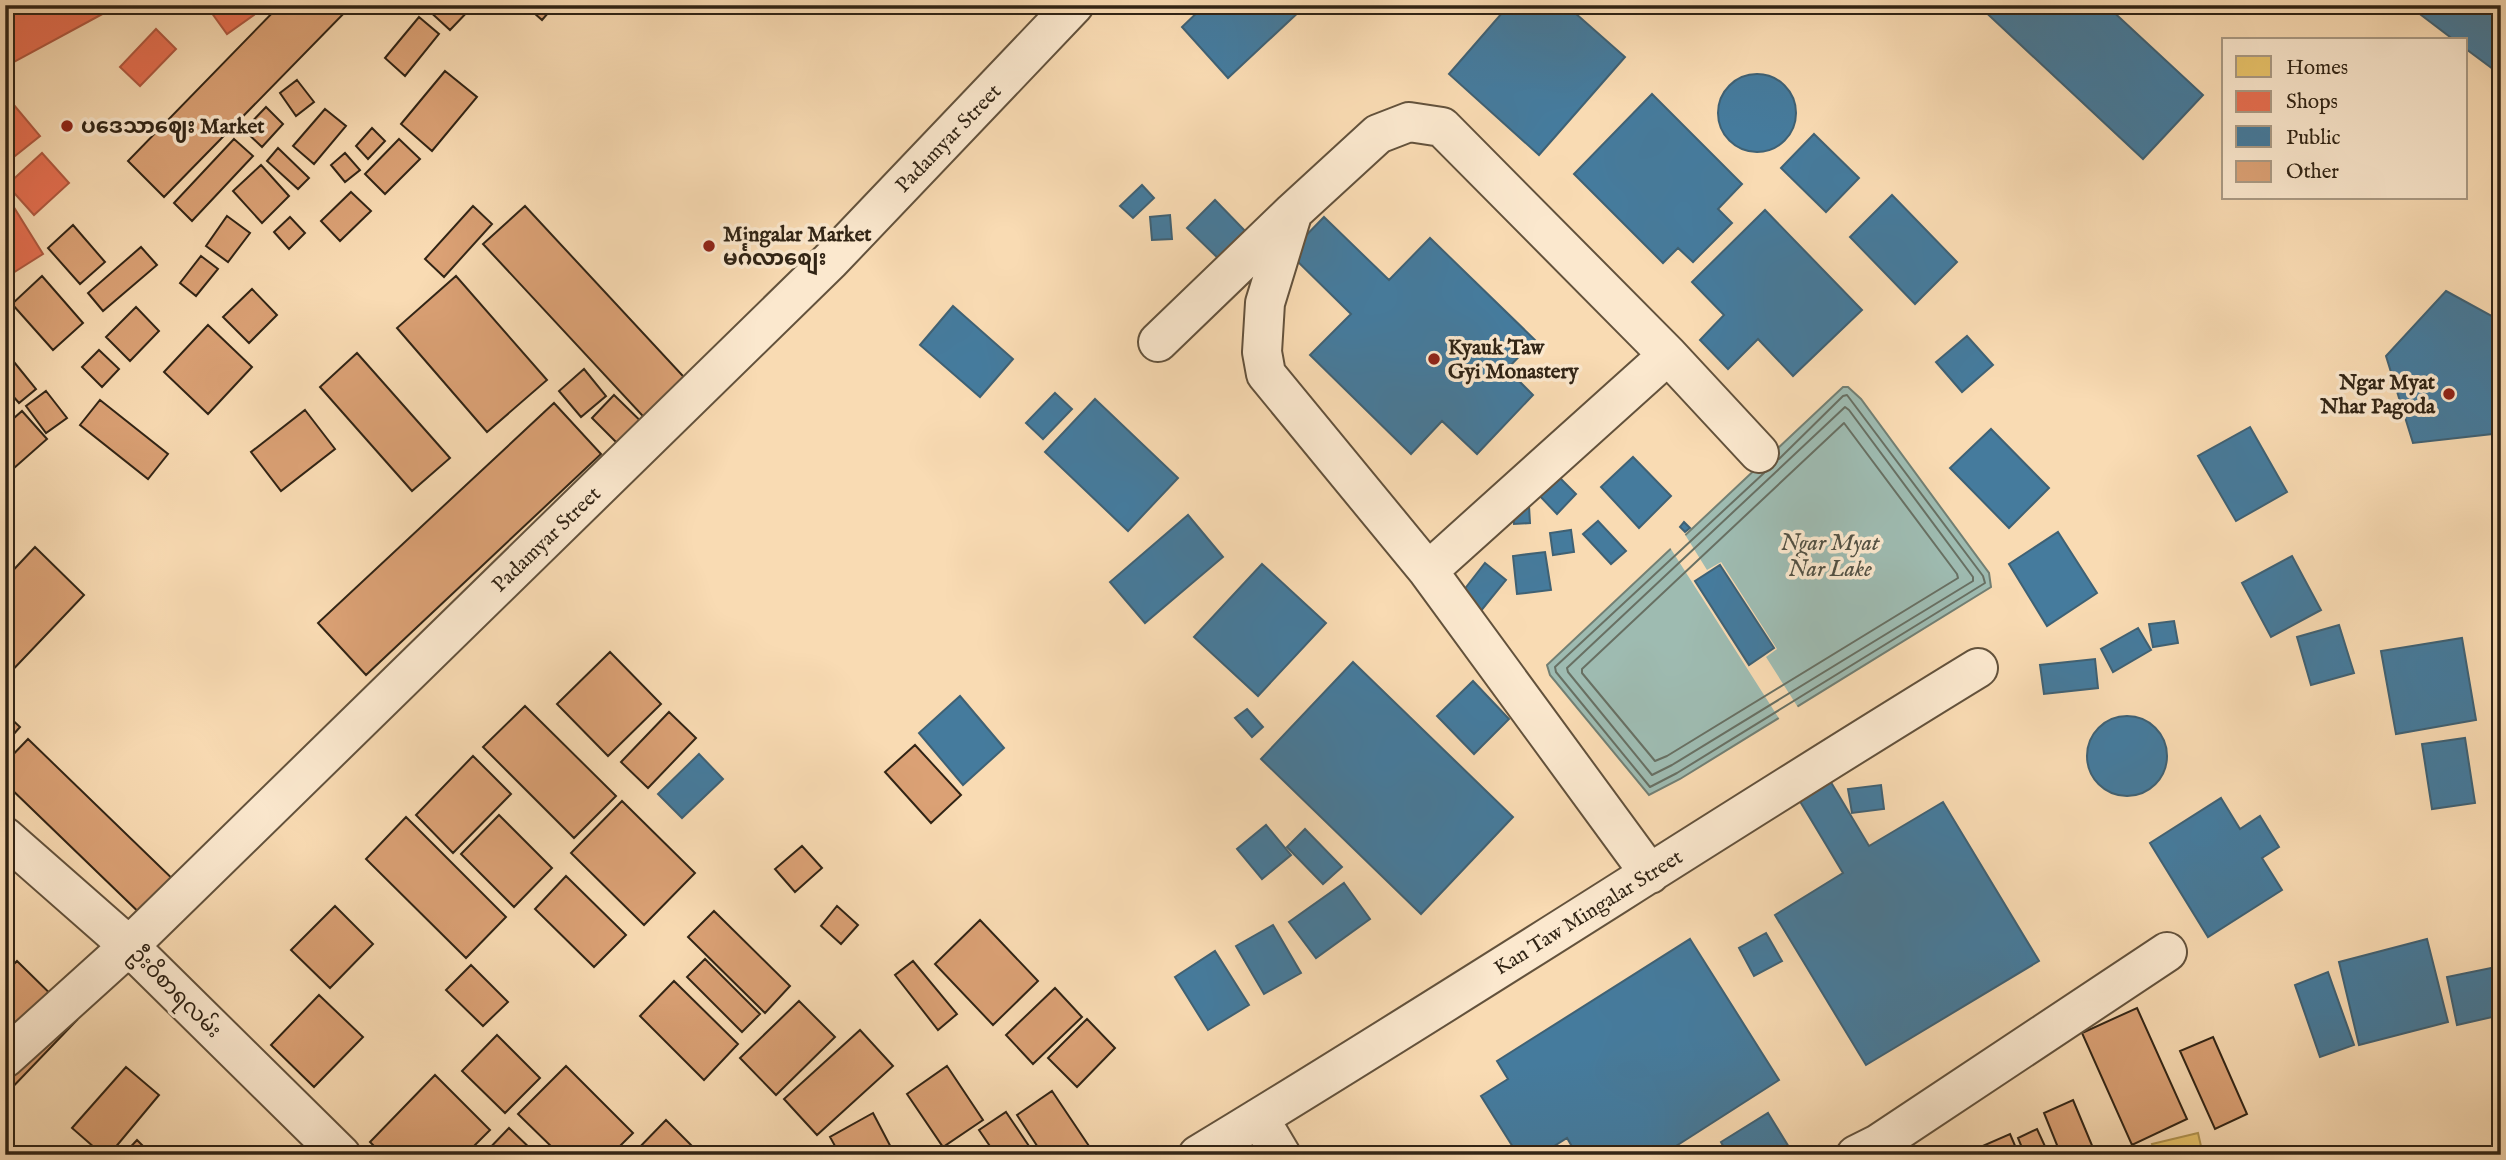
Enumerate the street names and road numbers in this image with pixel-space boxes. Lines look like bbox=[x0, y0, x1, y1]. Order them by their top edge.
street label: Padamyar Street bbox=[890, 79, 1008, 199]
street label: Padamyar Street bbox=[487, 481, 607, 599]
street label: Kan Taw Mingalar Street bbox=[1490, 844, 1688, 982]
street label: ဦးဝိစာရလမ်း bbox=[122, 939, 229, 1046]

